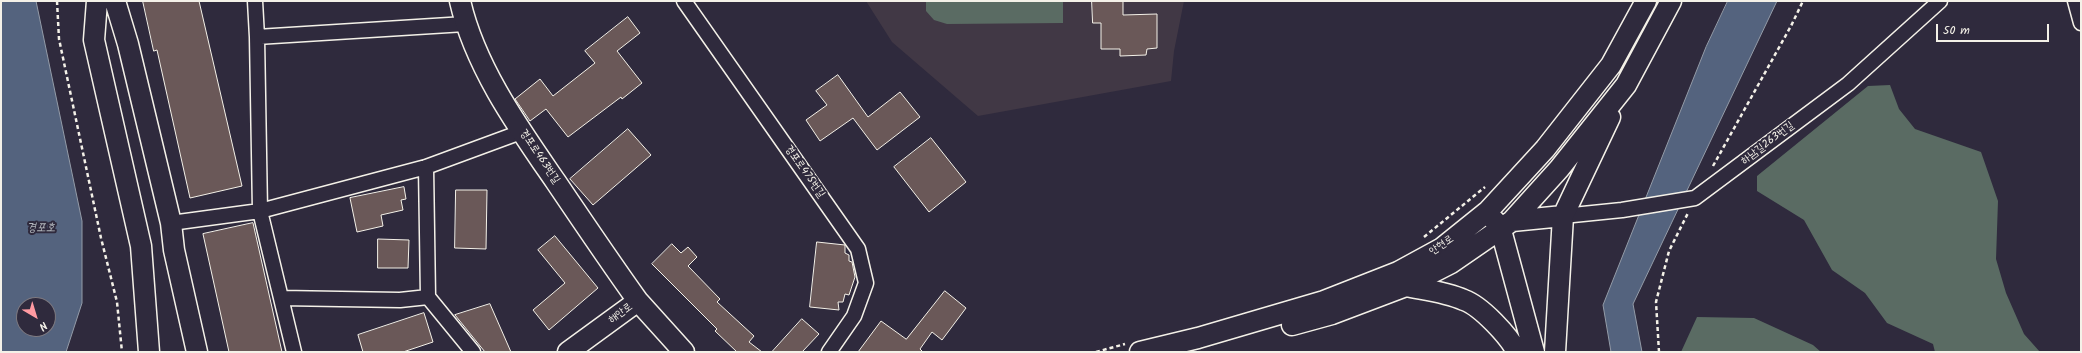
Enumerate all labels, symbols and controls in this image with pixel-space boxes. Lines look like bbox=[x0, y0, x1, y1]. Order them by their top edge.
scale bar bbox=[1938, 16, 2051, 42]
text: 50 m bbox=[1943, 21, 1970, 40]
street label: 하남길263번길 bbox=[1739, 120, 1797, 168]
street label: 경포로463번길 bbox=[516, 127, 562, 187]
street label: 경포로475번길 bbox=[781, 143, 827, 201]
water label: 경포호 bbox=[27, 222, 55, 236]
street label: 안현로 bbox=[1427, 233, 1457, 259]
north arrow bbox=[16, 297, 56, 337]
street label: 해안로 bbox=[606, 301, 636, 327]
text: N bbox=[34, 316, 51, 335]

